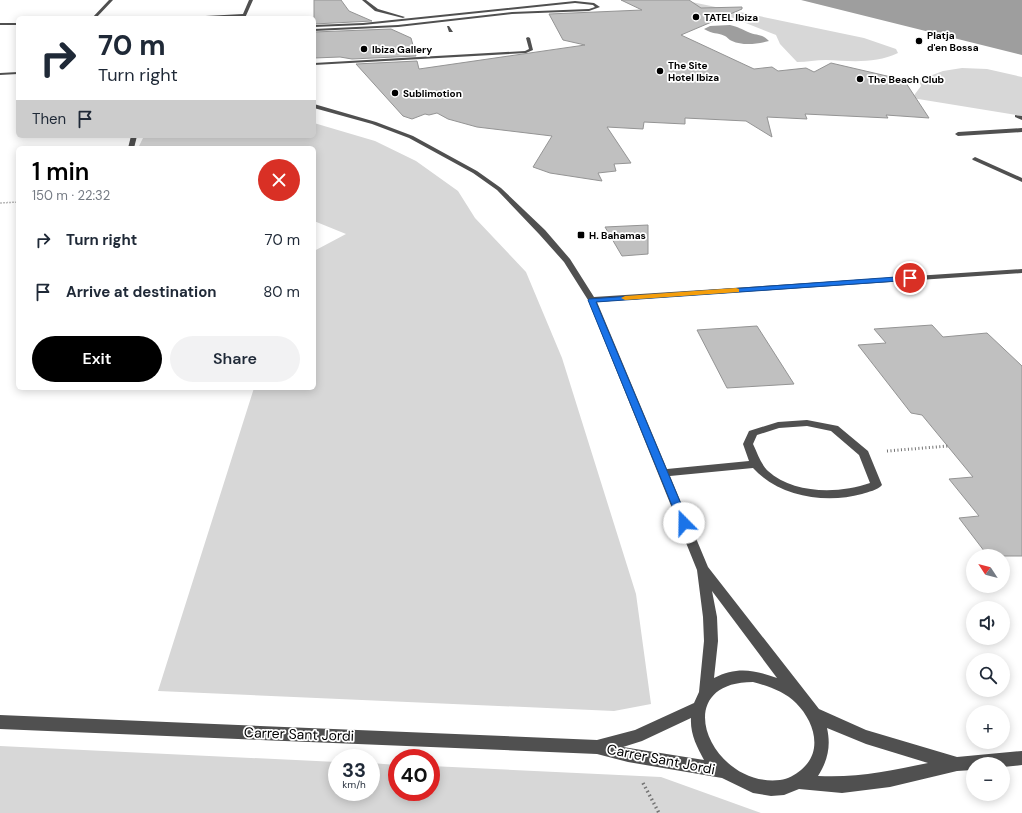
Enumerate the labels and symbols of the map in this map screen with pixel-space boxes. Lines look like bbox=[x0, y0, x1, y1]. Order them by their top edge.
place label: TATEL Ibiza bbox=[704, 11, 758, 24]
marker: TATEL Ibiza bbox=[691, 12, 701, 22]
place label: Platja d'en Bossa bbox=[927, 29, 979, 54]
marker: Platja d'en Bossa bbox=[914, 36, 924, 46]
place label: Ibiza Gallery bbox=[372, 43, 432, 56]
marker: Ibiza Gallery bbox=[359, 44, 369, 54]
place label: The Site Hotel Ibiza bbox=[668, 59, 719, 84]
marker: The Site Hotel Ibiza bbox=[655, 66, 665, 76]
place label: The Beach Club bbox=[868, 73, 945, 86]
marker: The Beach Club bbox=[855, 74, 865, 84]
place label: Sublimotion bbox=[403, 87, 462, 100]
marker: Sublimotion bbox=[390, 88, 400, 98]
place label: H. Bahamas bbox=[589, 229, 646, 242]
marker: H. Bahamas bbox=[576, 230, 586, 240]
pin bbox=[893, 261, 927, 295]
position arrow bbox=[663, 502, 705, 544]
north arrow bbox=[966, 549, 1010, 593]
street label: Carrer Sant Jordi bbox=[244, 723, 354, 745]
street label: Carrer Sant Jordi bbox=[605, 740, 717, 778]
speed limit sign: 40 bbox=[388, 749, 440, 801]

